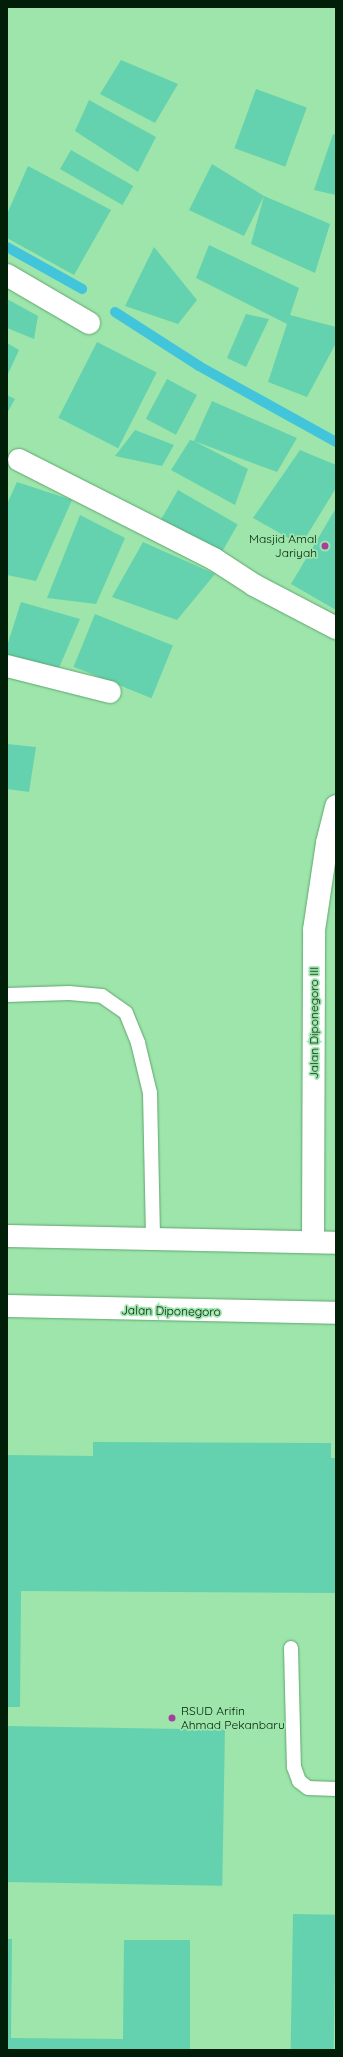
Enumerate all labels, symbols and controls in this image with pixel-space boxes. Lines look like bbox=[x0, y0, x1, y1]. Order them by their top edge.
place label: Masjid Amal Jariyah bbox=[249, 532, 317, 560]
marker: Masjid Amal Jariyah bbox=[320, 541, 330, 551]
street label: Jalan Diponegoro III bbox=[307, 967, 321, 1079]
street label: Jalan Diponegoro bbox=[121, 1303, 221, 1319]
place label: RSUD Arifin Ahmad Pekanbaru bbox=[181, 1704, 285, 1732]
marker: RSUD Arifin Ahmad Pekanbaru bbox=[166, 1712, 178, 1724]

